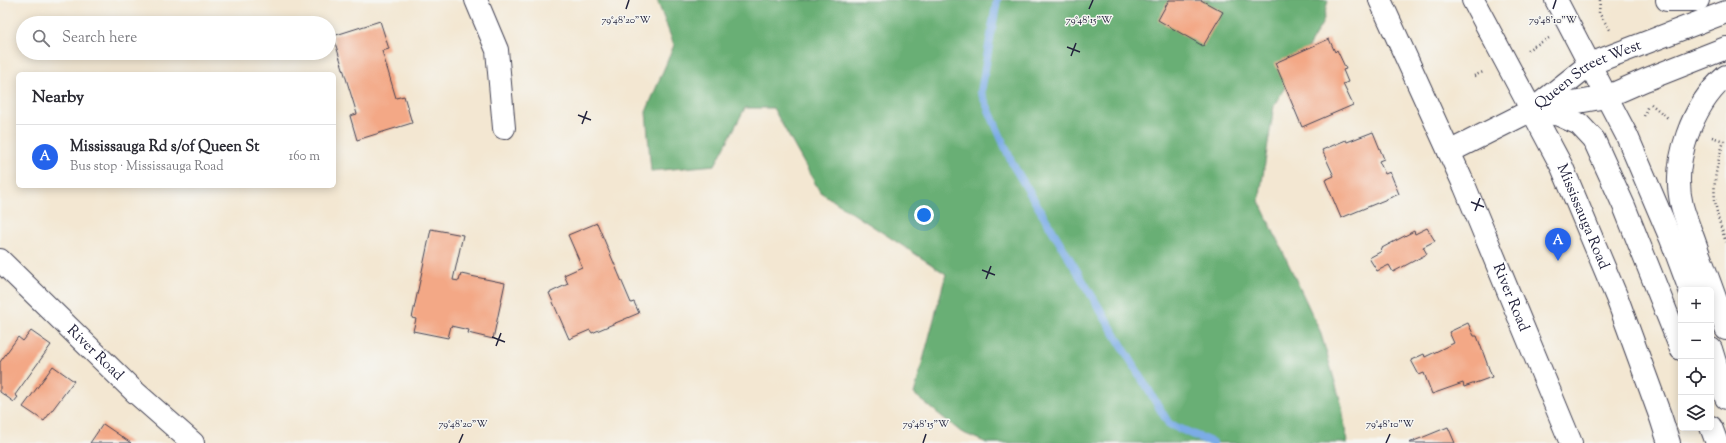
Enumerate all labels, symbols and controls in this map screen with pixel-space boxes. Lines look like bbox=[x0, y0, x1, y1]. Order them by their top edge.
text: 79°48'20"W bbox=[601, 13, 651, 28]
text: 79°48'15"W bbox=[1066, 13, 1112, 28]
text: 79°48'10"W bbox=[1529, 13, 1577, 28]
search box bbox=[16, 16, 336, 60]
icon: search bbox=[30, 27, 52, 49]
text: Search here bbox=[62, 28, 137, 49]
street label: Queen Street West bbox=[1530, 35, 1644, 115]
text: Nearby bbox=[32, 86, 84, 110]
text: Mississauga Rd s/of Queen St bbox=[70, 137, 259, 158]
text: A bbox=[40, 148, 50, 166]
text: 160 m bbox=[289, 148, 320, 166]
text: Bus stop · Mississauga Road bbox=[70, 158, 224, 176]
street label: Mississauga Road bbox=[1551, 161, 1614, 273]
your location bbox=[914, 205, 934, 225]
pin: A bbox=[1545, 228, 1571, 261]
street label: River Road bbox=[1487, 260, 1534, 335]
map controls bbox=[1678, 287, 1714, 431]
button: + bbox=[1678, 287, 1714, 323]
street label: River Road bbox=[62, 320, 129, 386]
button: − bbox=[1678, 323, 1714, 359]
button: locate bbox=[1678, 359, 1714, 395]
button: layers bbox=[1678, 395, 1714, 431]
text: 79°48'20"W bbox=[438, 417, 488, 432]
text: 79°48'15"W bbox=[903, 417, 949, 432]
text: 79°48'10"W bbox=[1366, 417, 1414, 432]

